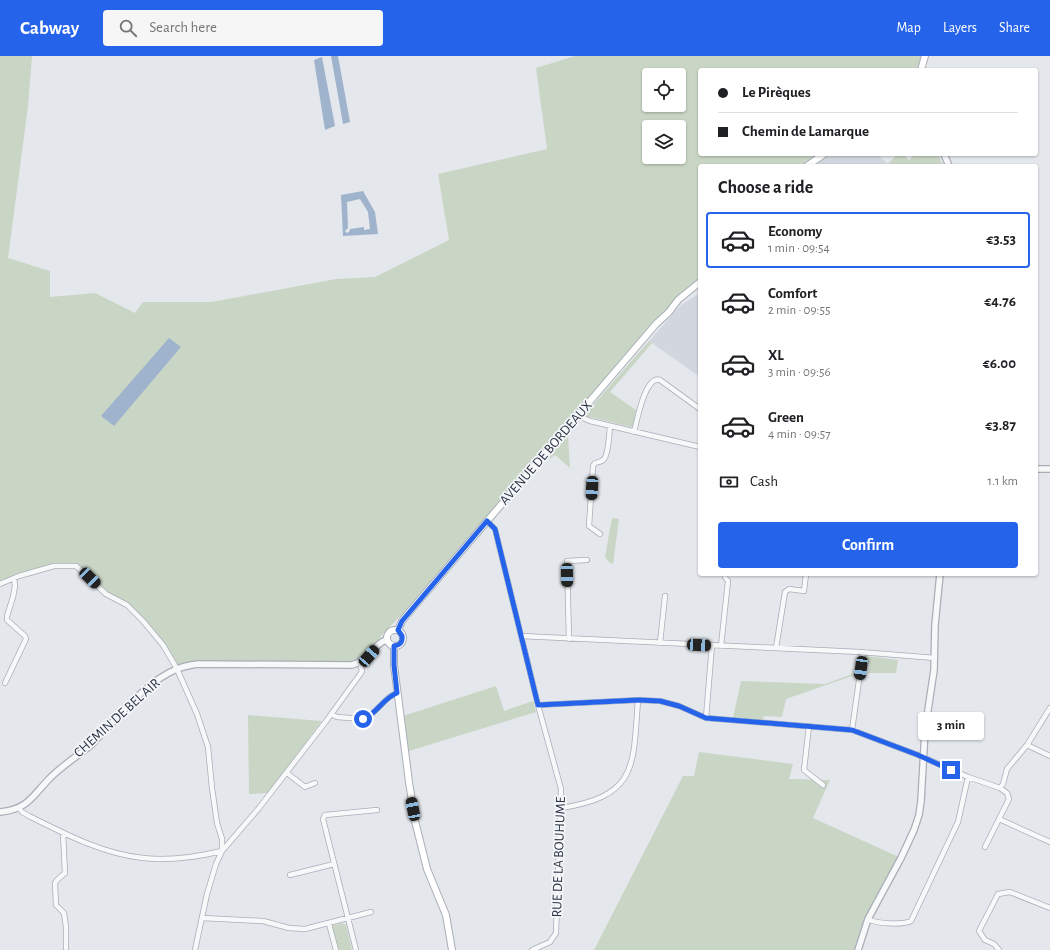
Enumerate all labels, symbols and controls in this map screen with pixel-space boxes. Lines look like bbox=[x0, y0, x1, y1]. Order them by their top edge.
search box bbox=[103, 10, 383, 46]
icon: search bbox=[117, 17, 139, 39]
text: Cabway bbox=[20, 19, 79, 38]
text: Search here bbox=[149, 20, 217, 35]
text: Map bbox=[896, 21, 921, 35]
text: Layers bbox=[943, 21, 977, 35]
text: Share bbox=[999, 21, 1030, 35]
map controls bbox=[642, 68, 686, 164]
button: locate bbox=[642, 68, 686, 112]
text: Le Pirèques bbox=[742, 85, 811, 100]
button: layers bbox=[642, 120, 686, 164]
text: Chemin de Lamarque bbox=[742, 124, 869, 139]
text: Choose a ride bbox=[718, 179, 813, 197]
icon: car bbox=[720, 222, 756, 258]
text: Economy bbox=[768, 224, 822, 239]
text: €3.53 bbox=[986, 232, 1016, 247]
text: 1 min · 09:54 bbox=[768, 242, 830, 255]
icon: car bbox=[720, 284, 756, 320]
text: Comfort bbox=[768, 286, 817, 301]
text: €4.76 bbox=[984, 294, 1016, 309]
text: 2 min · 09:55 bbox=[768, 304, 830, 317]
icon: car bbox=[720, 346, 756, 382]
text: XL bbox=[768, 348, 784, 363]
text: €6.00 bbox=[983, 356, 1016, 371]
text: 3 min · 09:56 bbox=[768, 366, 831, 379]
street label: AVENUE DE BORDEAUX bbox=[497, 398, 595, 508]
icon: car bbox=[720, 408, 756, 444]
text: Green bbox=[768, 410, 804, 425]
text: €3.87 bbox=[985, 418, 1016, 433]
text: 4 min · 09:57 bbox=[768, 428, 831, 441]
icon: cash bbox=[718, 471, 740, 493]
text: Cash bbox=[750, 474, 778, 489]
text: 1.1 km bbox=[988, 475, 1018, 488]
car bbox=[585, 476, 599, 500]
button: Confirm bbox=[718, 522, 1018, 568]
car bbox=[561, 563, 573, 587]
car bbox=[77, 565, 103, 591]
car bbox=[687, 638, 711, 652]
car bbox=[357, 643, 381, 669]
car bbox=[853, 655, 869, 681]
street label: CHEMIN DE BEL AIR bbox=[71, 676, 163, 760]
route start bbox=[354, 710, 372, 728]
callout: 3 min bbox=[918, 712, 984, 740]
text: 3 min bbox=[937, 719, 965, 732]
route end bbox=[942, 761, 960, 779]
car bbox=[405, 796, 421, 822]
street label: RUE DE LA BOUHUME bbox=[550, 796, 568, 918]

